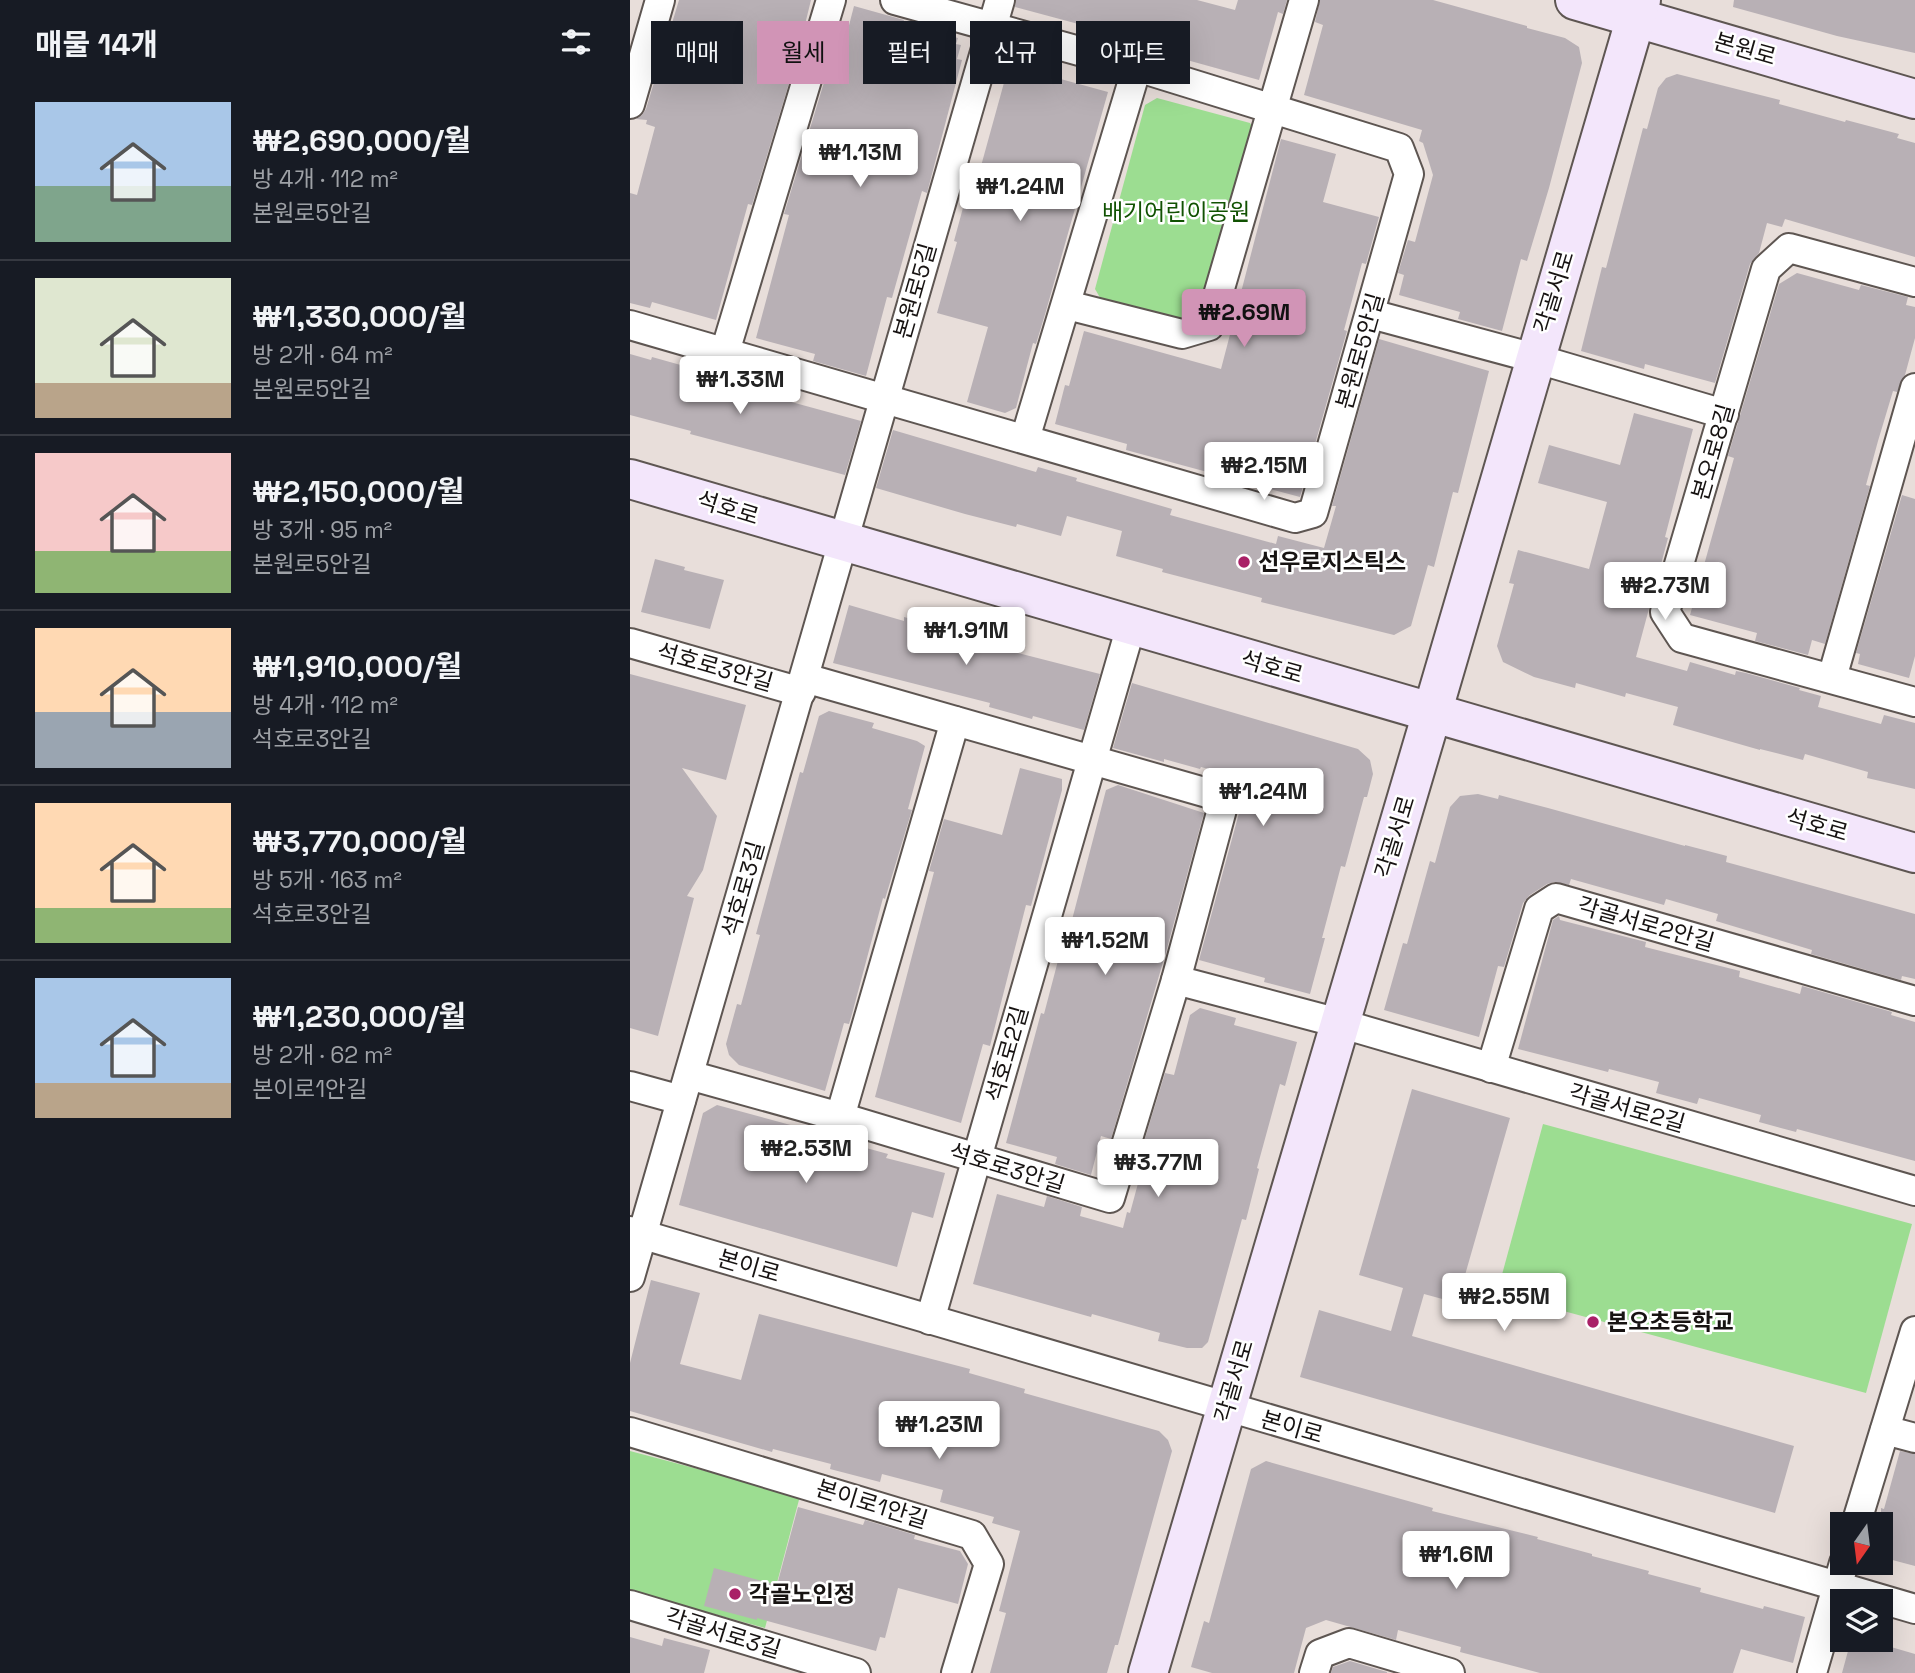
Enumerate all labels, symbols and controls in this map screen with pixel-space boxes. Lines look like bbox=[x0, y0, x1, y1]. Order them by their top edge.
chip: 매매 bbox=[651, 21, 743, 84]
chip: 월세 bbox=[757, 21, 849, 84]
chip: 필터 bbox=[863, 21, 956, 84]
chip: 신규 bbox=[970, 21, 1062, 84]
chip: 아파트 bbox=[1076, 21, 1190, 84]
icon: filters bbox=[557, 23, 595, 61]
text: 매물 14개 bbox=[35, 25, 158, 64]
street label: 본원로 bbox=[1710, 26, 1780, 72]
text: ₩2,690,000/월 bbox=[252, 121, 471, 160]
icon: home bbox=[91, 130, 175, 214]
pin: ₩1.13M bbox=[803, 130, 917, 189]
text: ₩1.13M bbox=[818, 137, 902, 167]
text: 방 4개 · 112 m² bbox=[252, 164, 398, 194]
pin: ₩1.24M bbox=[963, 164, 1077, 223]
text: ₩1.24M bbox=[976, 171, 1064, 201]
park label: 배기어린이공원 bbox=[1102, 197, 1250, 227]
text: 본원로5안길 bbox=[252, 198, 372, 228]
street label: 본원로5길 bbox=[887, 240, 943, 342]
street label: 각골서로 bbox=[1527, 247, 1581, 337]
street label: 본원로5안길 bbox=[1329, 289, 1391, 413]
pin: ₩2.69M bbox=[1187, 290, 1301, 349]
text: ₩1,330,000/월 bbox=[252, 297, 467, 336]
text: ₩2.69M bbox=[1198, 297, 1290, 327]
icon: home bbox=[91, 306, 175, 390]
text: 방 2개 · 64 m² bbox=[252, 340, 393, 370]
pin: ₩1.33M bbox=[683, 356, 797, 416]
text: ₩1.33M bbox=[696, 364, 784, 394]
text: 본원로5안길 bbox=[252, 374, 372, 404]
street label: 본오로8길 bbox=[1685, 400, 1741, 504]
pin: ₩2.15M bbox=[1207, 442, 1321, 502]
text: ₩2.15M bbox=[1220, 450, 1308, 480]
text: ₩2,150,000/월 bbox=[252, 472, 464, 511]
icon: home bbox=[91, 481, 175, 565]
street label: 석호로 bbox=[693, 484, 763, 532]
text: 방 3개 · 95 m² bbox=[252, 515, 392, 545]
place label: 선우로지스틱스 bbox=[1258, 547, 1406, 577]
text: 본원로5안길 bbox=[252, 549, 372, 579]
marker: 선우로지스틱스 bbox=[1236, 554, 1252, 570]
pin: ₩2.73M bbox=[1608, 562, 1722, 622]
text: ₩2.73M bbox=[1620, 570, 1710, 600]
pin: ₩1.91M bbox=[909, 608, 1023, 667]
text: ₩1.91M bbox=[923, 615, 1009, 645]
street label: 석호로3안길 bbox=[653, 636, 777, 698]
street label: 석호로 bbox=[1237, 644, 1307, 690]
text: ₩1,910,000/월 bbox=[252, 647, 462, 686]
icon: home bbox=[91, 656, 175, 740]
text: 방 4개 · 112 m² bbox=[252, 690, 398, 720]
text: 석호로3안길 bbox=[252, 724, 372, 754]
pin: ₩1.24M bbox=[1206, 768, 1320, 828]
text: ₩1.24M bbox=[1219, 776, 1307, 806]
street label: 각골서로 bbox=[1368, 792, 1422, 882]
street label: 석호로 bbox=[1782, 802, 1852, 848]
text: ₩3,770,000/월 bbox=[252, 822, 467, 861]
icon: home bbox=[91, 831, 175, 915]
street label: 석호로3길 bbox=[715, 838, 771, 940]
text: 방 5개 · 163 m² bbox=[252, 865, 402, 895]
street label: 각골서로2안길 bbox=[1574, 890, 1718, 958]
text: 석호로3안길 bbox=[252, 899, 372, 929]
pin: ₩1.52M bbox=[1048, 918, 1162, 977]
text: ₩1.52M bbox=[1061, 925, 1149, 955]
text: ₩1,230,000/월 bbox=[252, 997, 466, 1036]
street label: 석호로2길 bbox=[979, 1003, 1035, 1105]
icon: home bbox=[91, 1006, 175, 1090]
text: 방 2개 · 62 m² bbox=[252, 1040, 392, 1070]
text: 본이로1안길 bbox=[252, 1074, 367, 1104]
street label: 각골서로2길 bbox=[1565, 1077, 1689, 1139]
pin: ₩2.53M bbox=[749, 1126, 863, 1185]
text: ₩2.53M bbox=[760, 1133, 852, 1163]
street label: 석호로3안길 bbox=[945, 1136, 1069, 1200]
pin: ₩3.77M bbox=[1101, 1140, 1215, 1199]
text: ₩3.77M bbox=[1113, 1147, 1203, 1177]
street label: 본이로 bbox=[714, 1243, 784, 1289]
pin: ₩2.55M bbox=[1447, 1274, 1561, 1333]
text: ₩2.55M bbox=[1458, 1281, 1550, 1311]
place label: 본오초등학교 bbox=[1607, 1307, 1734, 1337]
marker: 본오초등학교 bbox=[1585, 1314, 1601, 1330]
street label: 각골서로 bbox=[1208, 1336, 1260, 1426]
pin: ₩1.23M bbox=[882, 1402, 996, 1461]
street label: 본이로 bbox=[1257, 1404, 1327, 1450]
text: ₩1.23M bbox=[895, 1409, 983, 1439]
street label: 본이로1안길 bbox=[812, 1473, 932, 1535]
north arrow bbox=[1830, 1512, 1894, 1575]
map controls bbox=[1830, 1512, 1893, 1652]
pin: ₩1.6M bbox=[1407, 1532, 1505, 1591]
text: ₩1.6M bbox=[1419, 1539, 1493, 1569]
place label: 각골노인정 bbox=[749, 1579, 855, 1609]
marker: 각골노인정 bbox=[727, 1586, 743, 1602]
button: layers bbox=[1830, 1589, 1893, 1652]
street label: 각골서로3길 bbox=[661, 1601, 785, 1665]

